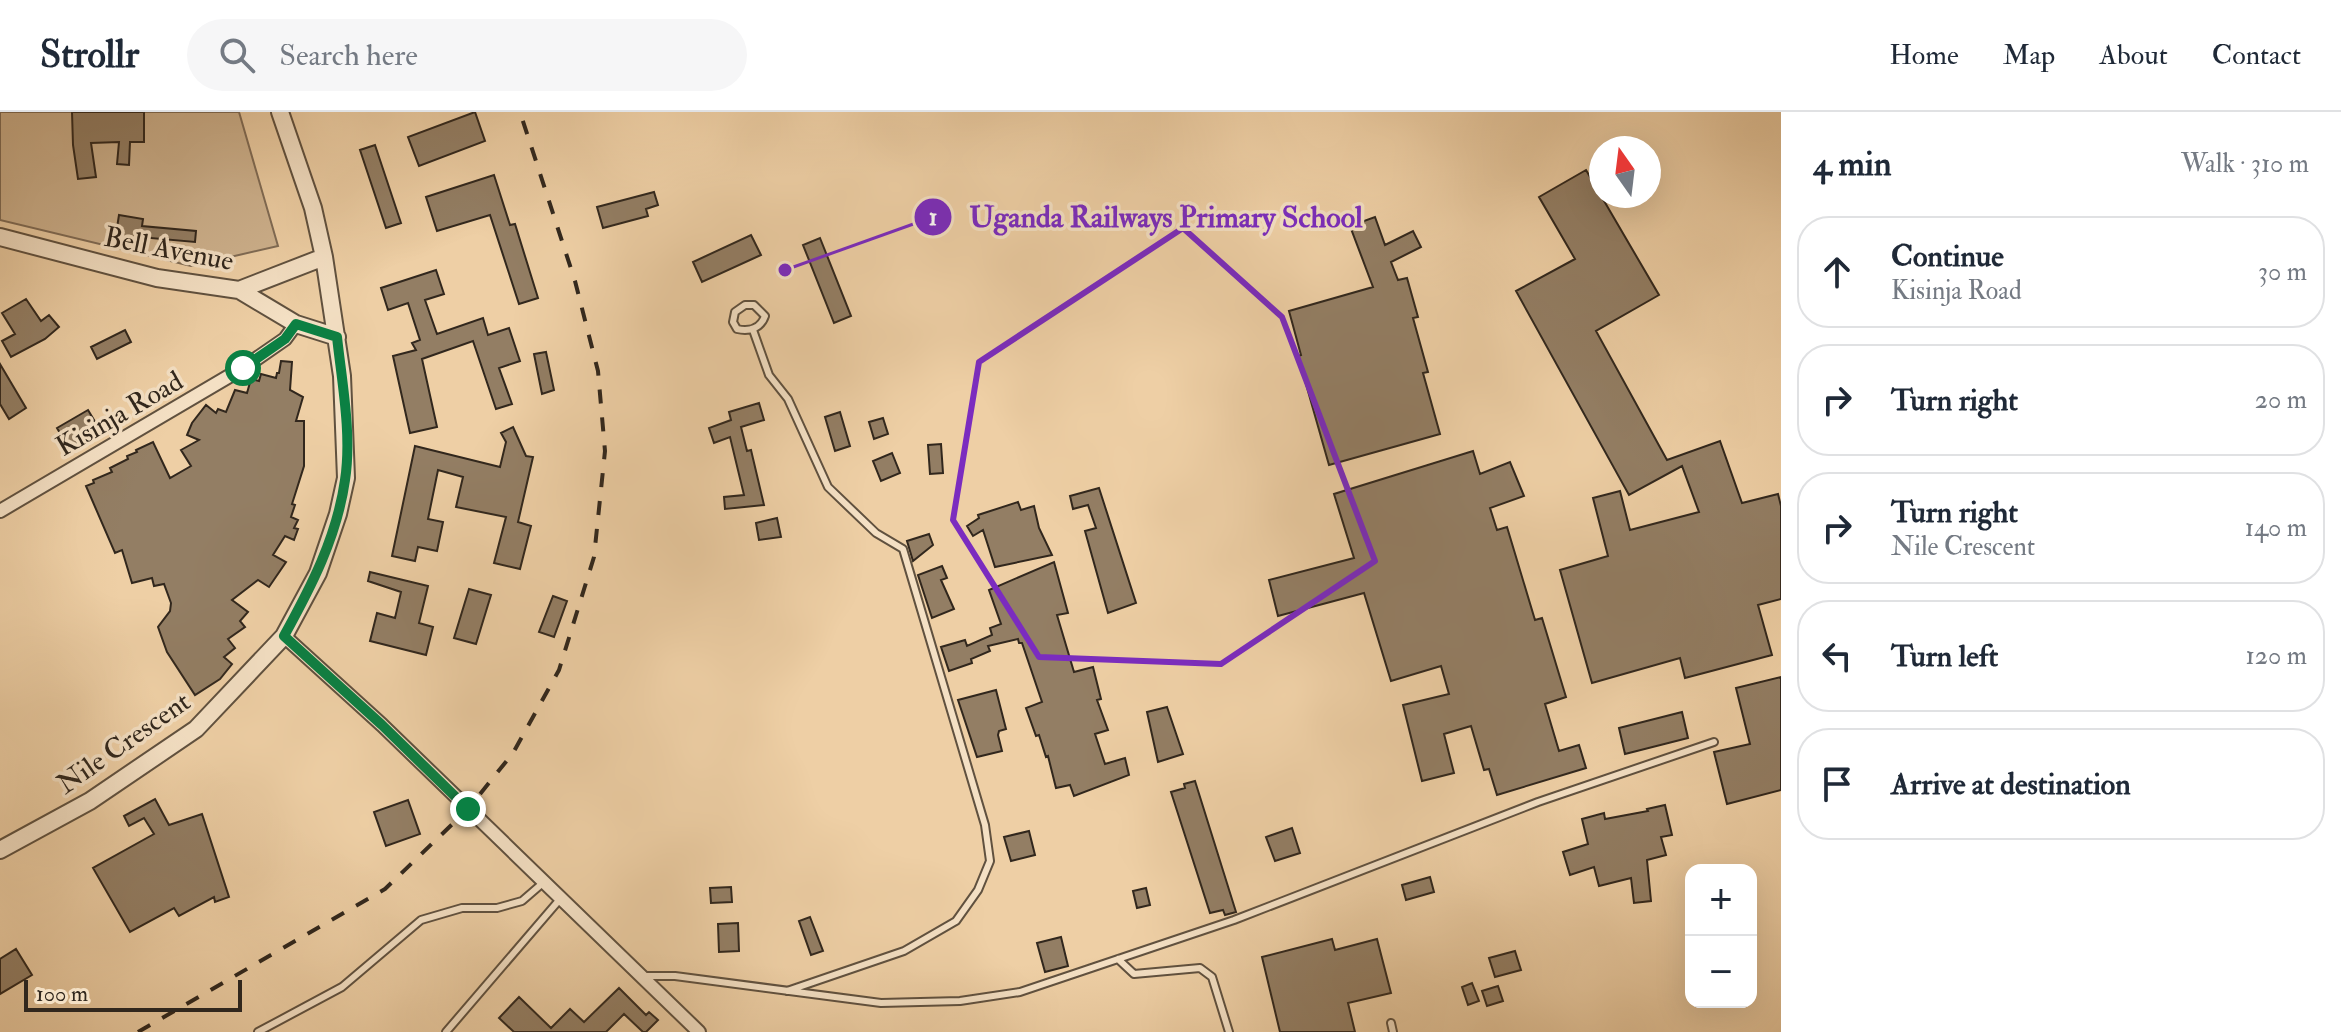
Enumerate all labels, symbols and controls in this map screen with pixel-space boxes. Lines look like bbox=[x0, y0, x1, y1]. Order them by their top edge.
search box bbox=[187, 19, 747, 91]
text: Strollr bbox=[40, 31, 139, 79]
icon: search bbox=[215, 33, 259, 77]
text: Search here bbox=[279, 37, 418, 74]
text: Home bbox=[1889, 38, 1959, 73]
text: Map bbox=[2003, 38, 2055, 73]
text: About bbox=[2099, 38, 2168, 73]
text: Contact bbox=[2212, 38, 2301, 73]
north arrow bbox=[1589, 136, 1661, 208]
text: 4 min bbox=[1813, 143, 1891, 186]
text: Walk · 310 m bbox=[2181, 148, 2309, 180]
callout: Uganda Railways Primary School bbox=[913, 190, 1379, 244]
text: Uganda Railways Primary School bbox=[969, 199, 1363, 236]
text: 1 bbox=[929, 202, 937, 233]
street label: Bell Avenue bbox=[101, 220, 237, 279]
text: Continue bbox=[1891, 238, 2004, 275]
icon: ahead bbox=[1815, 250, 1859, 294]
text: 30 m bbox=[2258, 256, 2307, 288]
text: Kisinja Road bbox=[1891, 275, 2022, 307]
route start bbox=[225, 350, 261, 386]
street label: Kisinja Road bbox=[50, 364, 190, 465]
icon: right bbox=[1815, 378, 1859, 422]
text: Turn right bbox=[1891, 382, 2018, 419]
text: 20 m bbox=[2255, 384, 2307, 416]
text: Turn right bbox=[1891, 494, 2018, 531]
icon: right bbox=[1815, 506, 1859, 550]
text: 140 m bbox=[2245, 512, 2307, 544]
text: Nile Crescent bbox=[1891, 531, 2035, 563]
icon: left bbox=[1815, 634, 1859, 678]
text: Turn left bbox=[1891, 638, 1998, 675]
text: 120 m bbox=[2246, 640, 2307, 672]
street label: Nile Crescent bbox=[50, 684, 197, 802]
icon: arrive bbox=[1815, 762, 1859, 806]
text: Arrive at destination bbox=[1891, 766, 2131, 803]
route end bbox=[450, 791, 486, 827]
map controls bbox=[1685, 864, 1757, 1008]
button: + bbox=[1685, 864, 1757, 936]
button: − bbox=[1685, 936, 1757, 1008]
scale bar bbox=[24, 976, 242, 1012]
text: 100 m bbox=[36, 980, 88, 1008]

